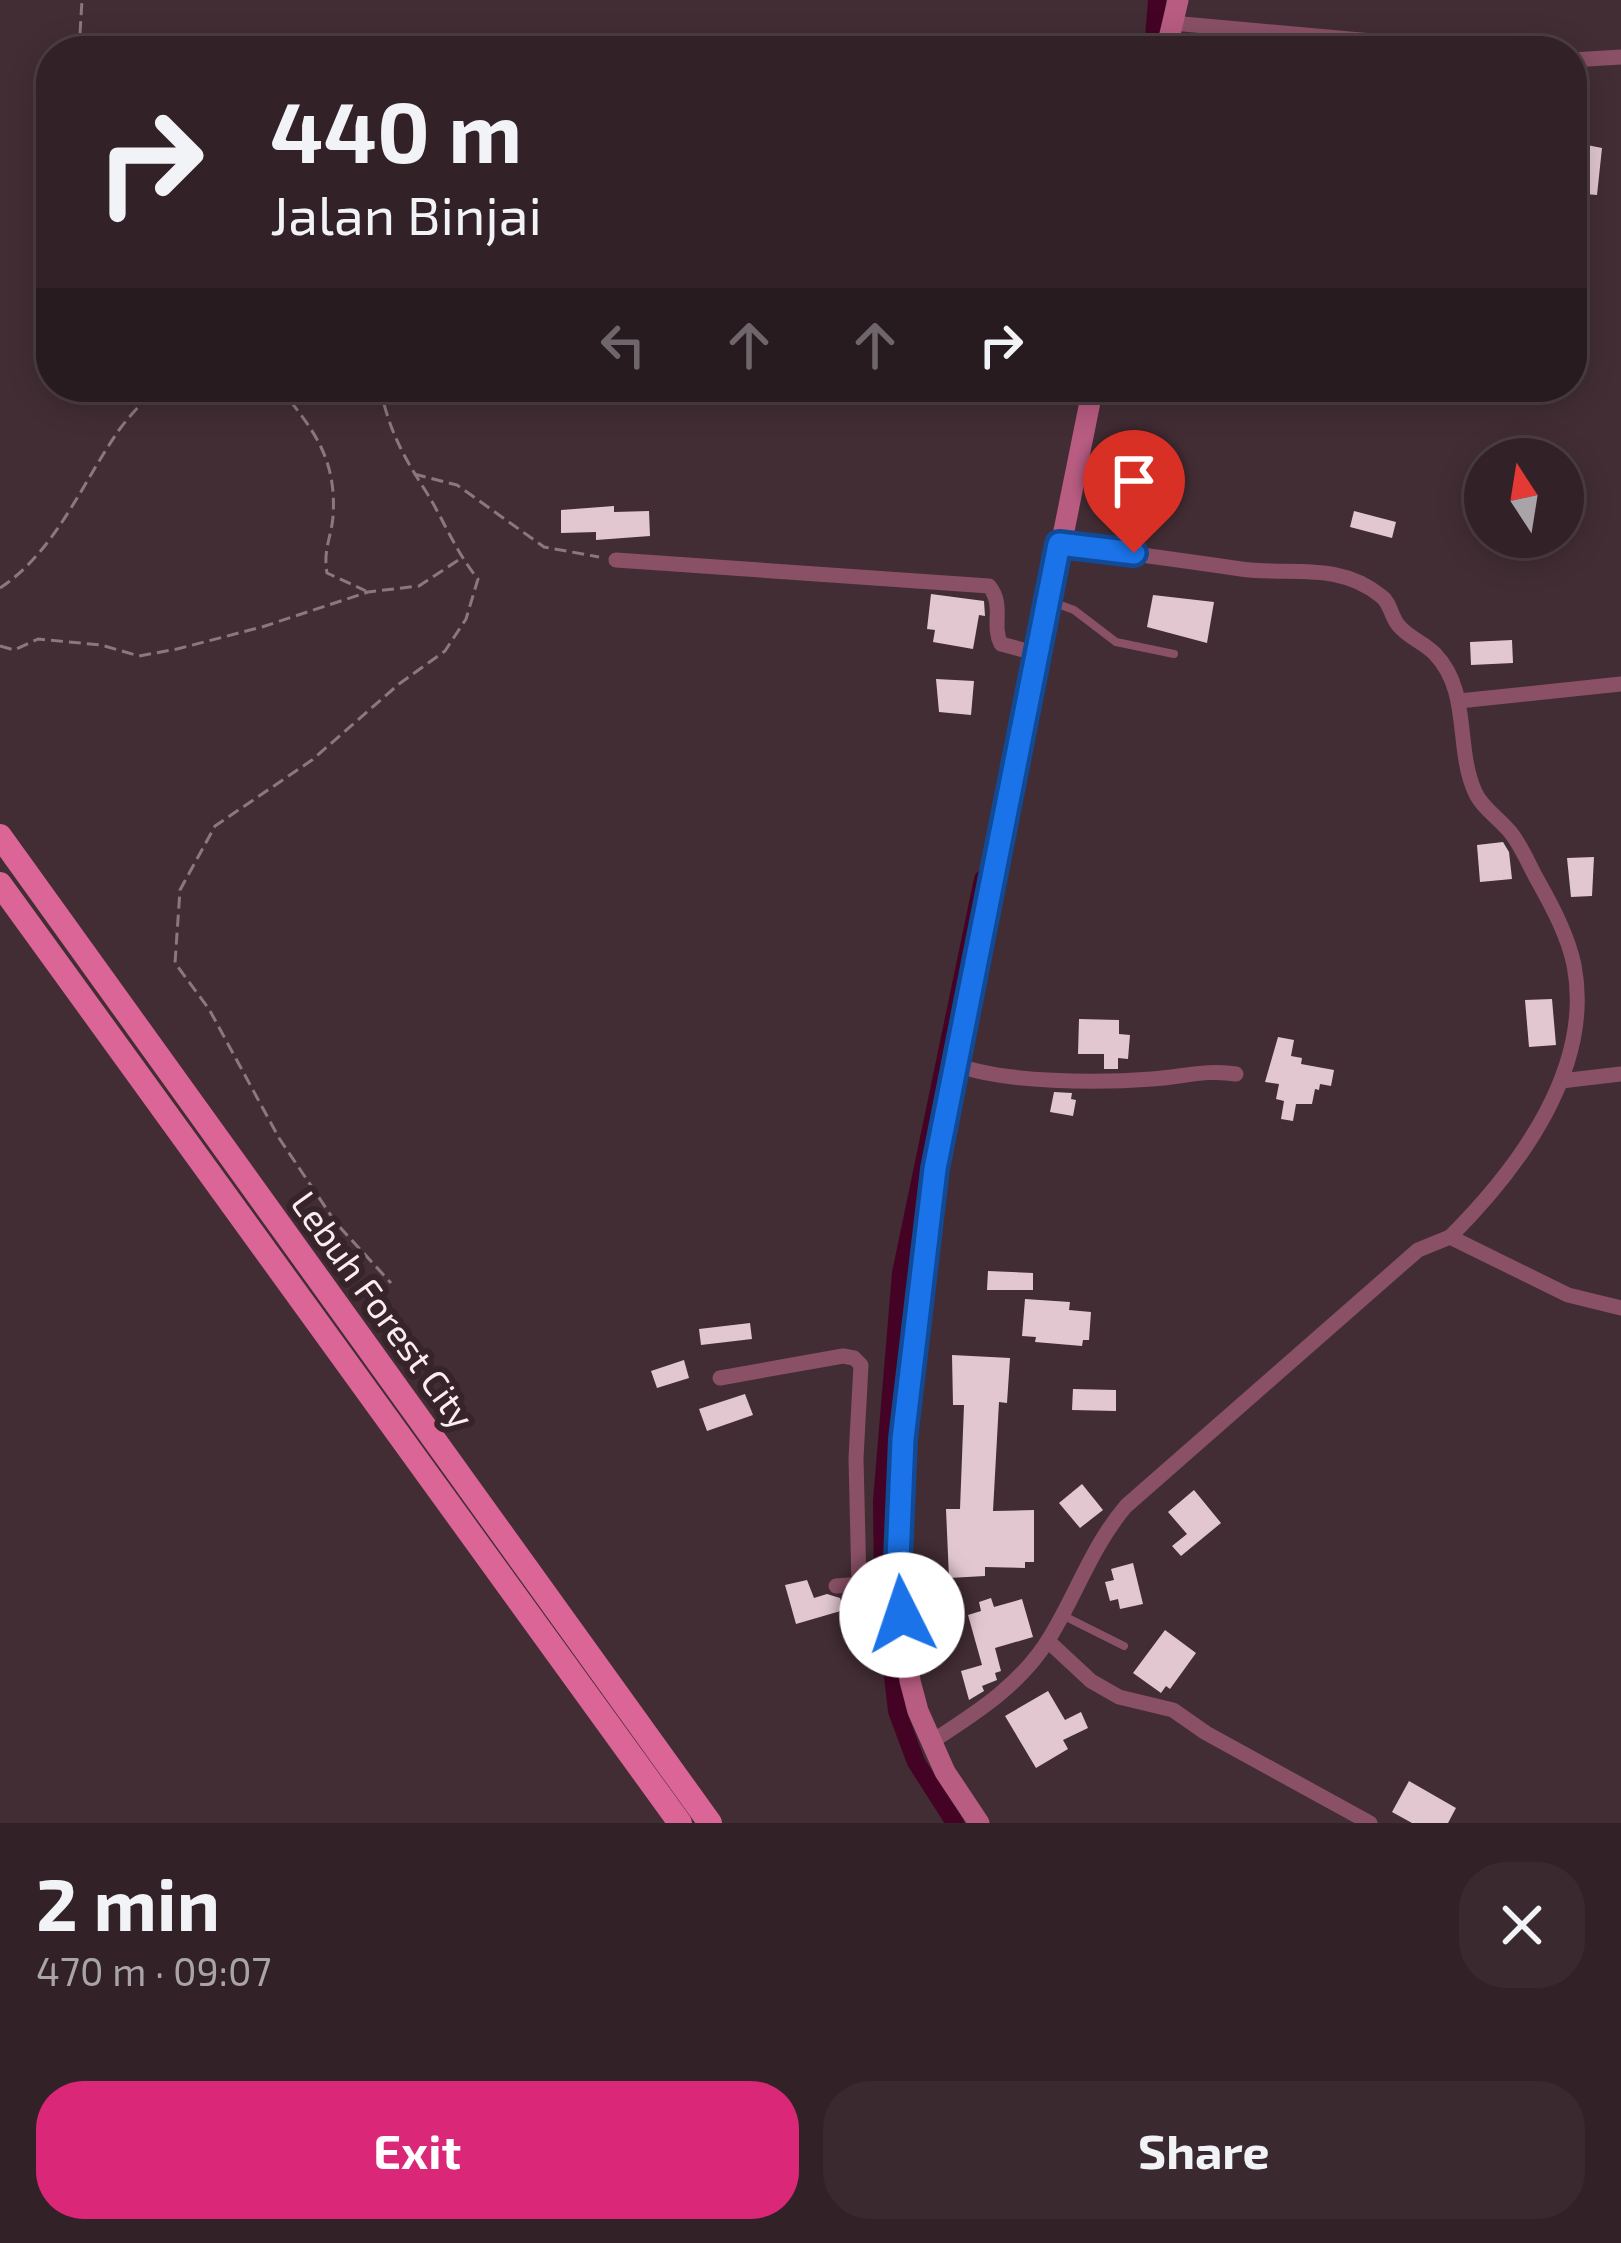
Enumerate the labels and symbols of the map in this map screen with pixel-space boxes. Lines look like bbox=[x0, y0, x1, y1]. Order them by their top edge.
pin bbox=[1083, 430, 1185, 553]
north arrow bbox=[1464, 438, 1584, 558]
street label: Lebuh Forest City bbox=[284, 1182, 484, 1436]
position arrow bbox=[839, 1552, 965, 1678]

